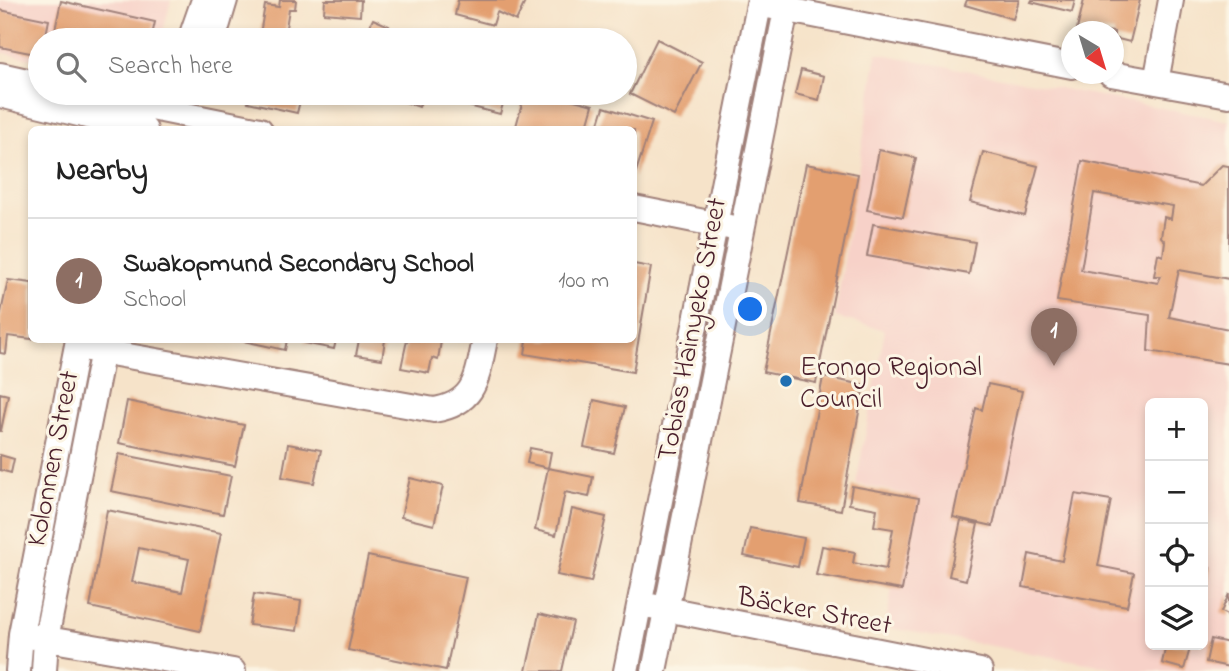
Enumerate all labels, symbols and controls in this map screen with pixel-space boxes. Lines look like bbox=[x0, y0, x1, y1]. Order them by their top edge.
north arrow bbox=[1061, 21, 1124, 84]
search box bbox=[28, 28, 637, 105]
icon: search bbox=[52, 48, 90, 86]
text: Search here bbox=[108, 48, 233, 86]
text: Nearby bbox=[56, 150, 148, 194]
street label: Tobias Hainyeko Street bbox=[648, 194, 739, 465]
text: Swakopmund Secondary School bbox=[123, 246, 474, 284]
text: 1 bbox=[75, 265, 83, 298]
text: 100 m bbox=[558, 265, 609, 298]
text: School bbox=[123, 284, 186, 317]
your location bbox=[733, 292, 767, 326]
pin: 1 bbox=[1031, 308, 1077, 366]
place label: Erongo Regional Council bbox=[800, 348, 982, 421]
street label: Kolonnen Street bbox=[17, 367, 92, 550]
marker: Erongo Regional Council bbox=[778, 373, 794, 389]
map controls bbox=[1145, 398, 1208, 650]
button: + bbox=[1145, 398, 1208, 461]
button: − bbox=[1145, 461, 1208, 524]
button: locate bbox=[1145, 524, 1208, 587]
street label: Bäcker Street bbox=[733, 577, 895, 647]
button: layers bbox=[1145, 587, 1208, 650]

